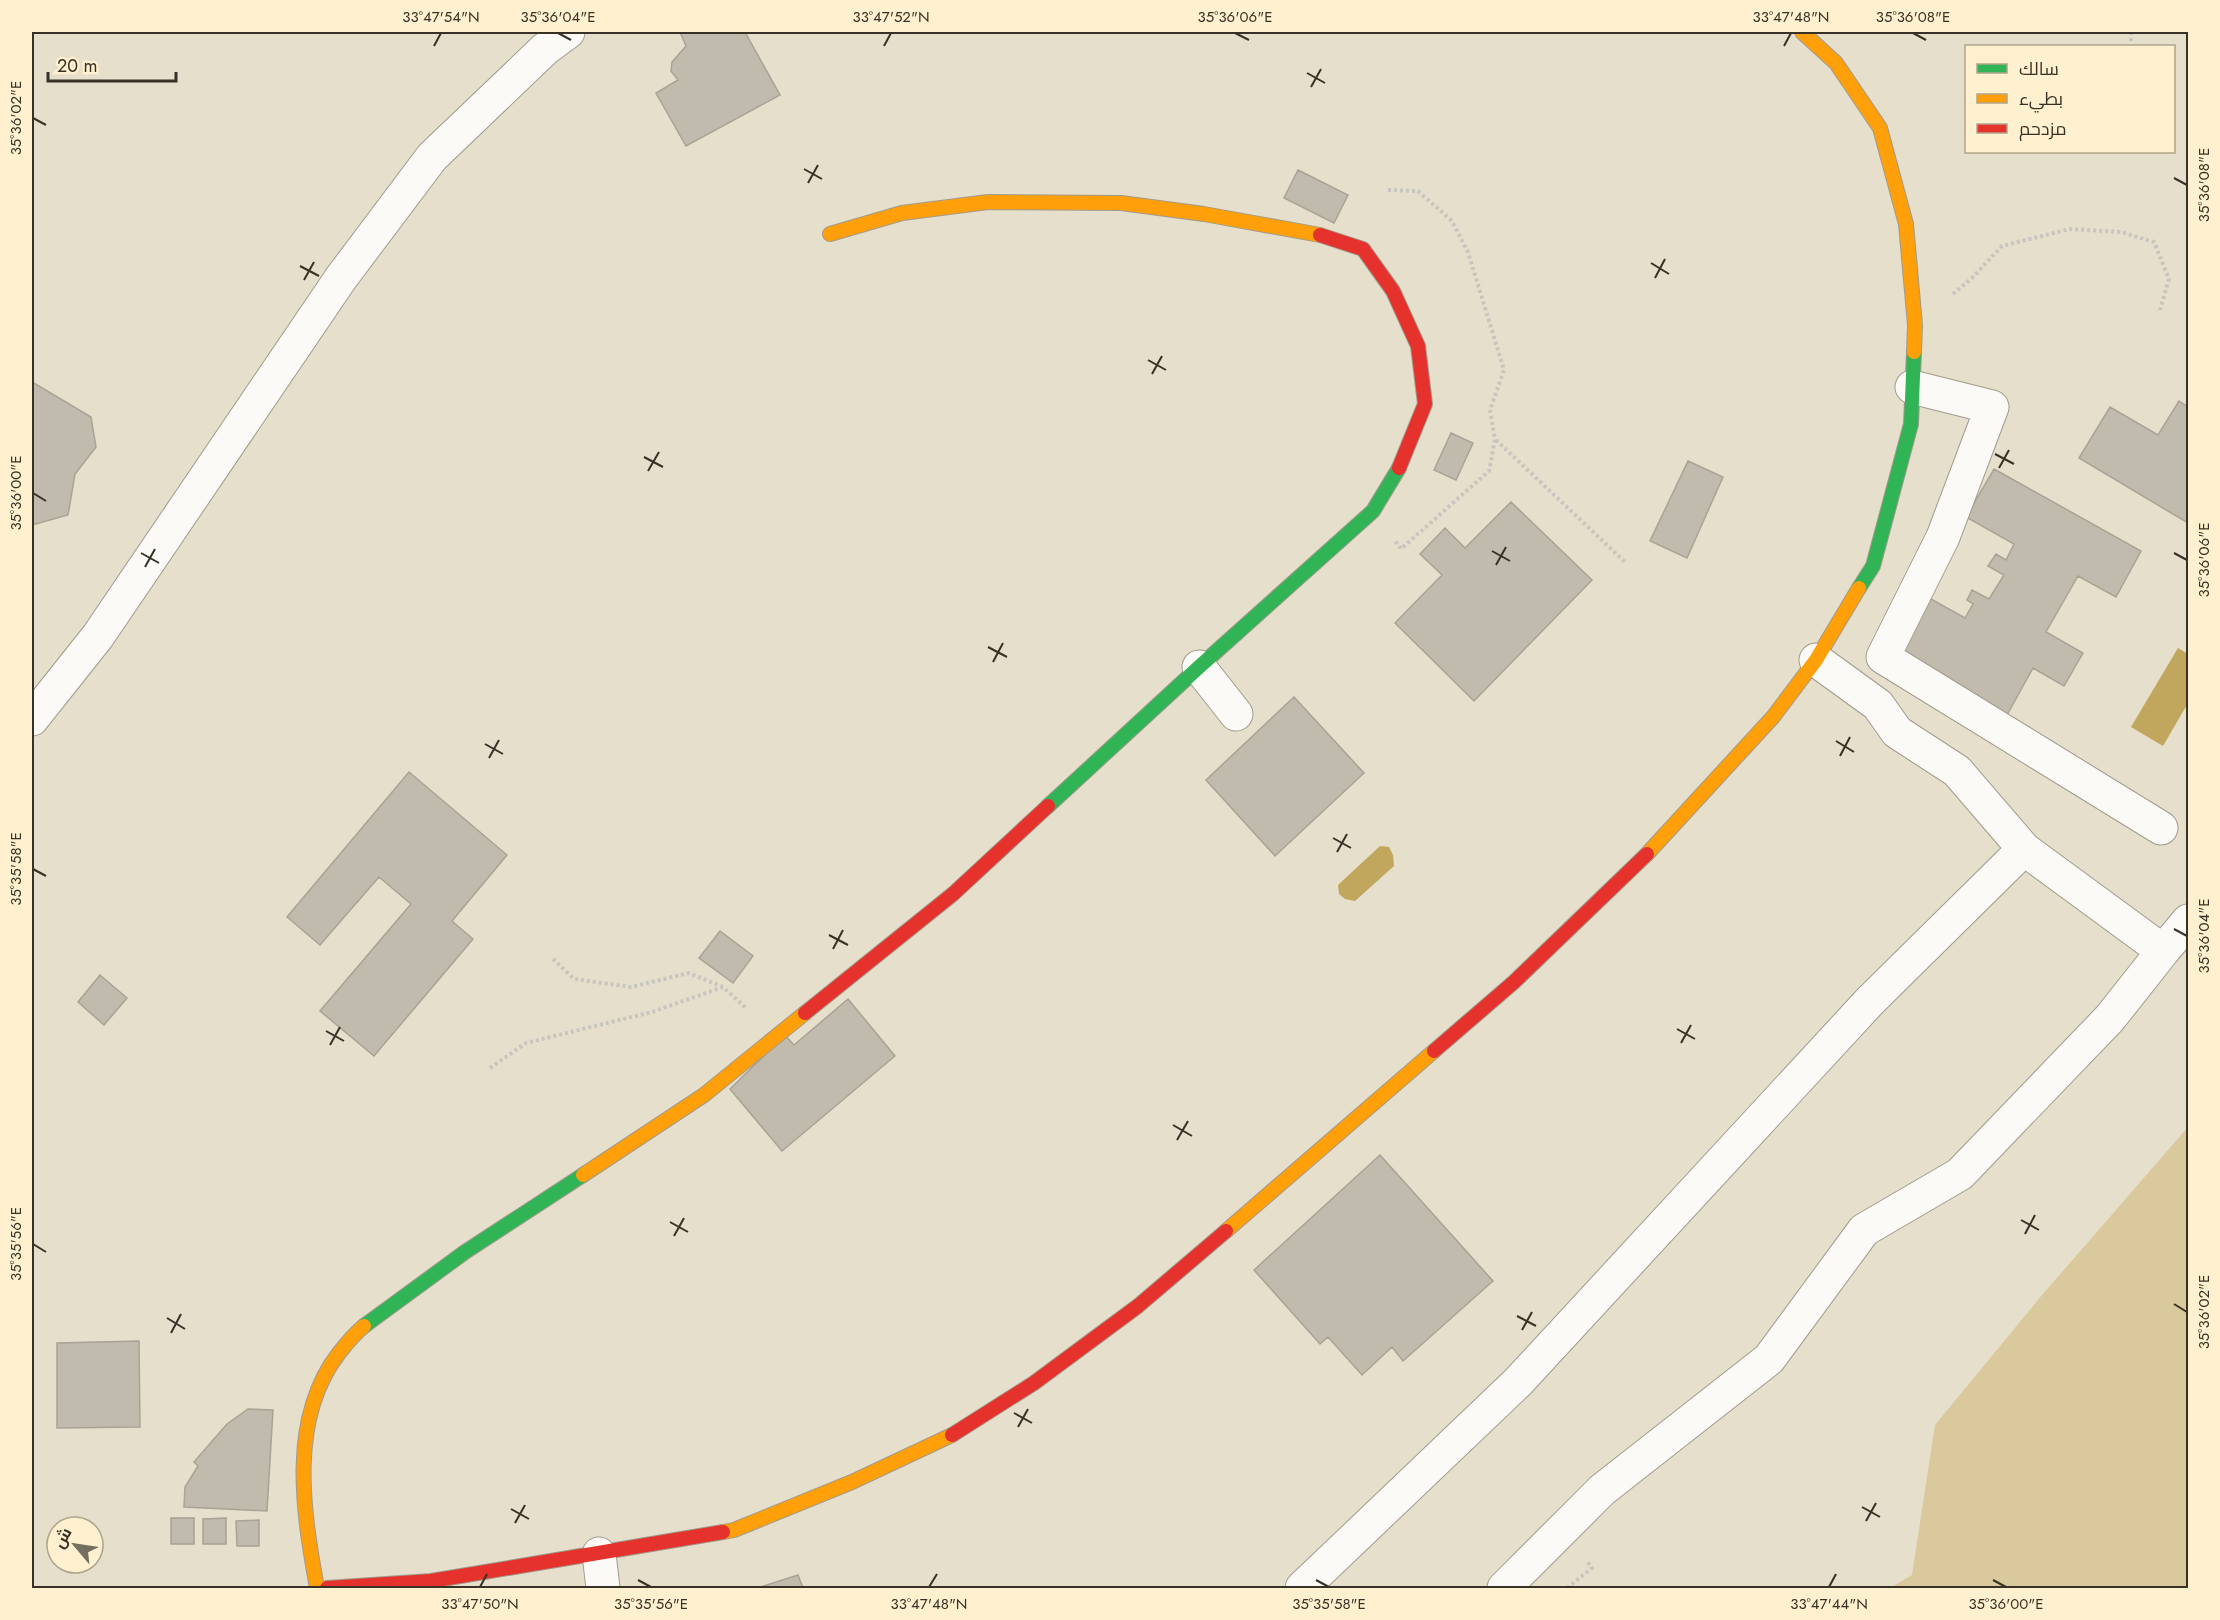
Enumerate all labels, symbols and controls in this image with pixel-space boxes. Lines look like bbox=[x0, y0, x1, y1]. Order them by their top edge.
text: 33°47'54"N bbox=[402, 6, 480, 28]
text: 35°36'04"E bbox=[521, 6, 595, 28]
text: 33°47'52"N bbox=[852, 6, 930, 28]
text: 35°36'06"E bbox=[1198, 6, 1272, 28]
text: 33°47'48"N bbox=[1753, 6, 1829, 28]
text: 35°36'08"E bbox=[1876, 6, 1950, 28]
scale bar bbox=[48, 45, 176, 83]
legend bbox=[1965, 45, 2175, 153]
text: 20 m bbox=[57, 53, 97, 79]
text: سالك bbox=[2019, 56, 2059, 82]
text: 35°36'02"E bbox=[5, 81, 27, 155]
text: بطيء bbox=[2019, 86, 2063, 113]
text: مزدحم bbox=[2019, 116, 2067, 142]
text: 35°36'08"E bbox=[2193, 148, 2215, 222]
text: 35°36'00"E bbox=[5, 455, 27, 531]
text: 35°36'06"E bbox=[2193, 523, 2215, 597]
text: 35°35'58"E bbox=[5, 832, 27, 906]
text: 35°36'04"E bbox=[2193, 899, 2215, 973]
text: 35°35'56"E bbox=[5, 1207, 27, 1281]
text: 35°36'02"E bbox=[2193, 1275, 2215, 1349]
north arrow bbox=[45, 1515, 105, 1575]
text: ش bbox=[47, 1523, 77, 1553]
text: 33°47'50"N bbox=[441, 1593, 519, 1615]
text: 35°35'56"E bbox=[614, 1593, 688, 1615]
text: 33°47'48"N bbox=[891, 1593, 967, 1615]
text: 35°35'58"E bbox=[1292, 1593, 1366, 1615]
text: 33°47'44"N bbox=[1790, 1593, 1868, 1615]
text: 35°36'00"E bbox=[1968, 1593, 2044, 1615]

